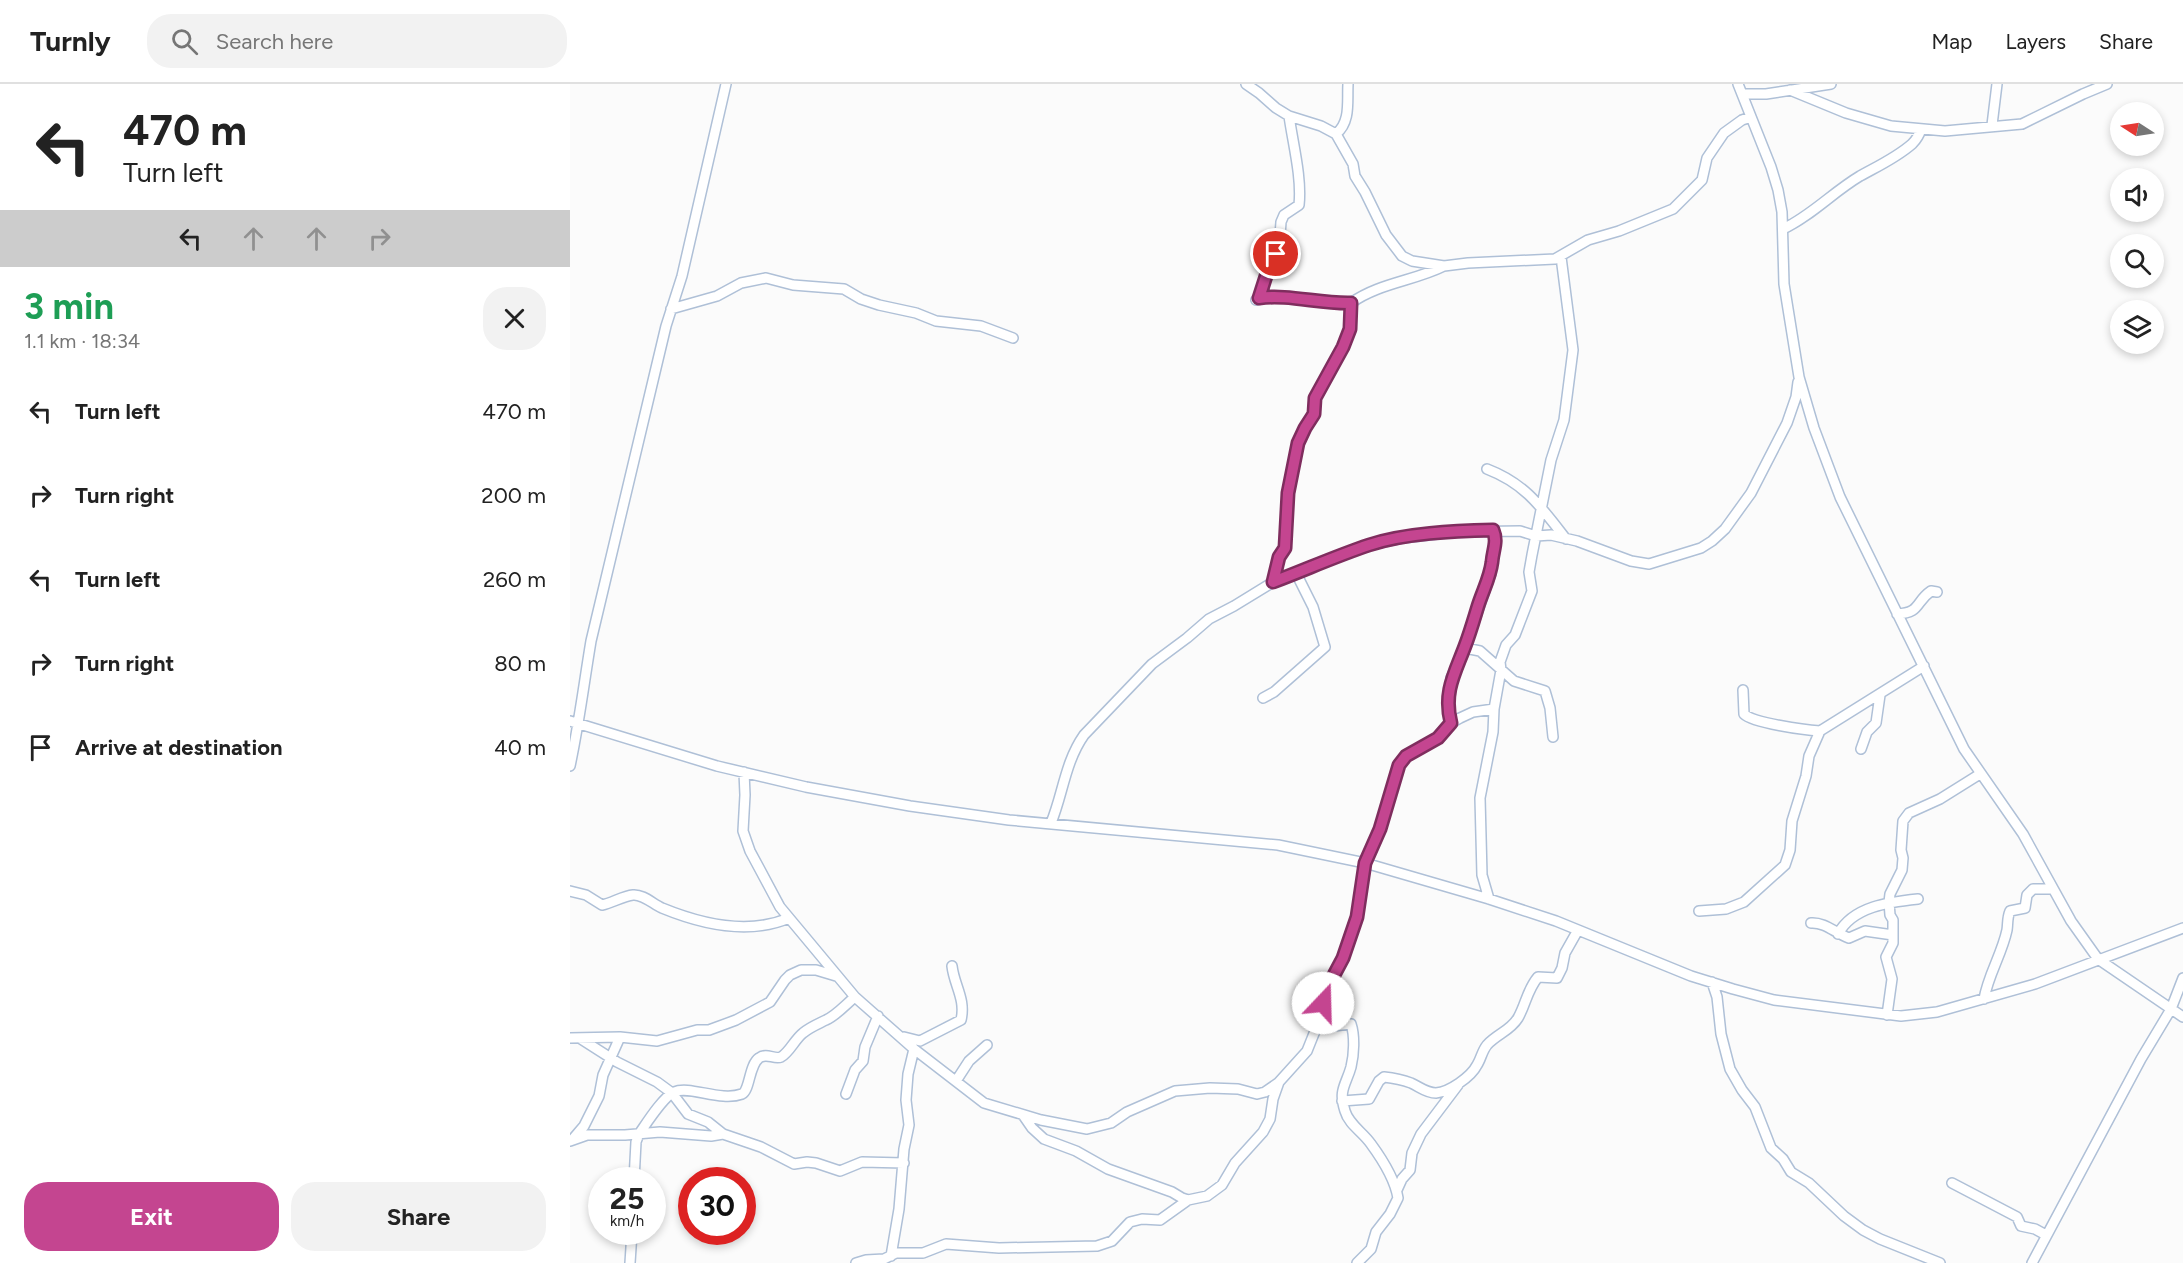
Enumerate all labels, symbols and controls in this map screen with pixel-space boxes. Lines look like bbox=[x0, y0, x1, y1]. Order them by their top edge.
search box bbox=[147, 14, 567, 68]
text: Turnly bbox=[30, 24, 111, 58]
icon: search bbox=[168, 25, 201, 58]
text: Search here bbox=[216, 28, 333, 55]
text: Map bbox=[1932, 29, 1972, 54]
text: Layers bbox=[2005, 29, 2066, 54]
text: Share bbox=[2099, 29, 2153, 54]
north arrow bbox=[2110, 102, 2164, 156]
map controls bbox=[2110, 102, 2164, 354]
text: 470 m bbox=[123, 105, 247, 156]
icon: left bbox=[24, 108, 102, 186]
text: Turn left bbox=[123, 156, 223, 189]
button: sound bbox=[2110, 168, 2164, 222]
icon: left bbox=[174, 222, 207, 255]
icon: ahead bbox=[237, 222, 270, 255]
icon: ahead bbox=[300, 222, 333, 255]
icon: right bbox=[363, 222, 396, 255]
pin bbox=[1250, 228, 1301, 279]
button: search bbox=[2110, 234, 2164, 288]
icon: arrive bbox=[1259, 237, 1292, 270]
text: 3 min bbox=[24, 285, 114, 328]
button: close bbox=[483, 287, 546, 350]
button: layers bbox=[2110, 300, 2164, 354]
text: 1.1 km · 18:34 bbox=[24, 329, 140, 353]
icon: left bbox=[24, 395, 57, 428]
text: Turn left bbox=[75, 398, 161, 425]
text: 470 m bbox=[482, 398, 546, 425]
icon: right bbox=[24, 479, 57, 512]
text: Turn right bbox=[75, 482, 174, 509]
text: 200 m bbox=[481, 482, 546, 509]
icon: left bbox=[24, 563, 57, 596]
text: Turn left bbox=[75, 566, 161, 593]
text: 260 m bbox=[483, 566, 546, 593]
icon: right bbox=[24, 647, 57, 680]
text: Turn right bbox=[75, 650, 174, 677]
text: 80 m bbox=[494, 650, 546, 677]
icon: arrive bbox=[24, 731, 57, 764]
text: Arrive at destination bbox=[75, 734, 283, 761]
text: 40 m bbox=[494, 734, 546, 761]
position arrow bbox=[1291, 971, 1355, 1035]
speed limit sign: 30 bbox=[678, 1167, 756, 1245]
text: 25 bbox=[610, 1180, 644, 1217]
button: Exit bbox=[24, 1182, 279, 1251]
button: Share bbox=[291, 1182, 546, 1251]
text: km/h bbox=[610, 1212, 644, 1230]

